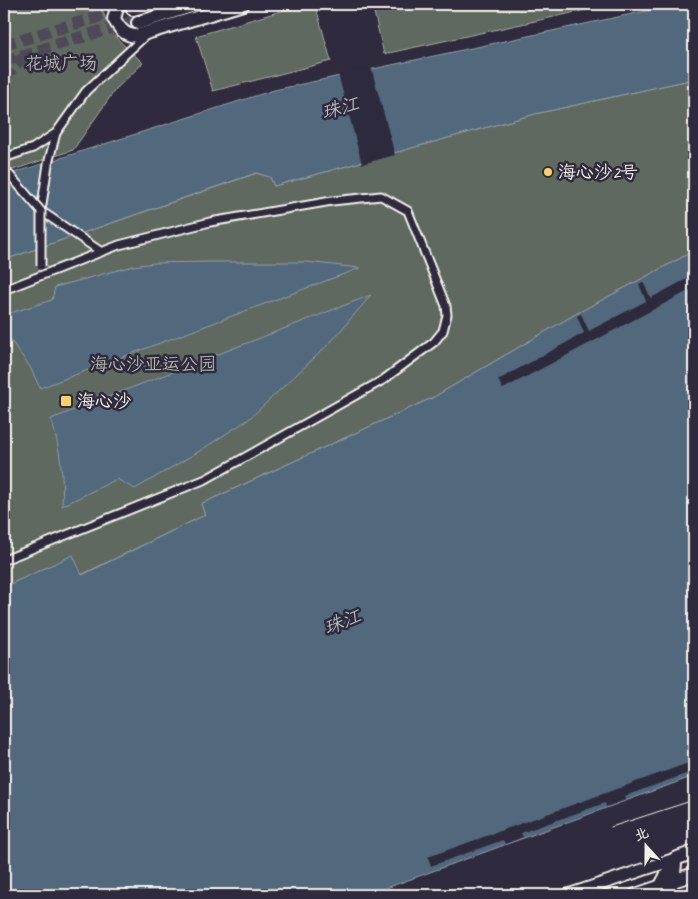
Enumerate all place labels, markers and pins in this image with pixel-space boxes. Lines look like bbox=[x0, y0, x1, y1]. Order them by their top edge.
place label: 海心沙2号 bbox=[558, 161, 638, 183]
marker: 海心沙2号 bbox=[542, 166, 554, 178]
place label: 海心沙 bbox=[77, 390, 131, 412]
marker: 海心沙 bbox=[59, 394, 73, 408]

